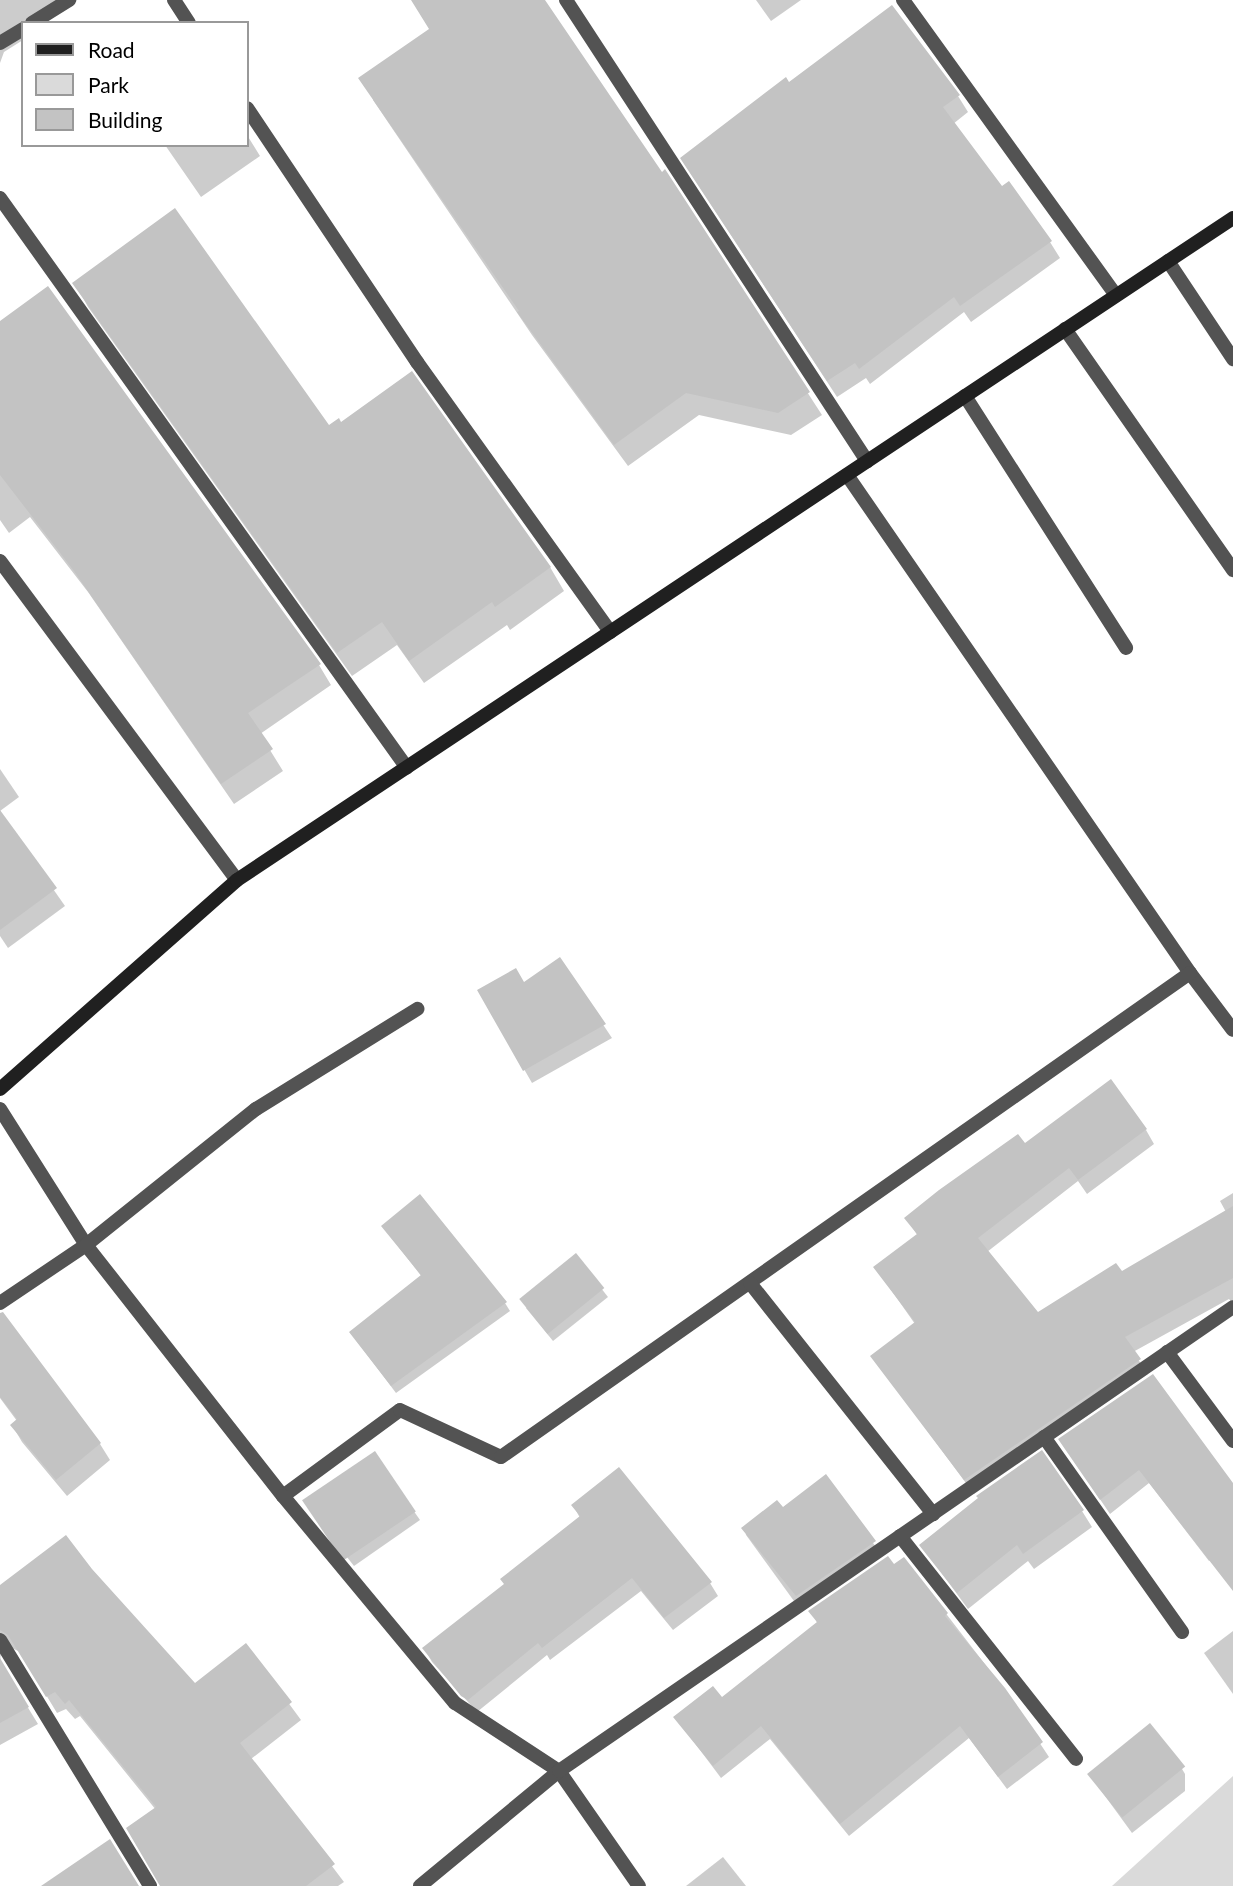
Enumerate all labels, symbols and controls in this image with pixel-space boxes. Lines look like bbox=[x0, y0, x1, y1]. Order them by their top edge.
legend bbox=[21, 21, 248, 147]
text: Road bbox=[88, 37, 135, 62]
text: Park bbox=[88, 72, 129, 97]
text: Building bbox=[88, 107, 163, 132]

